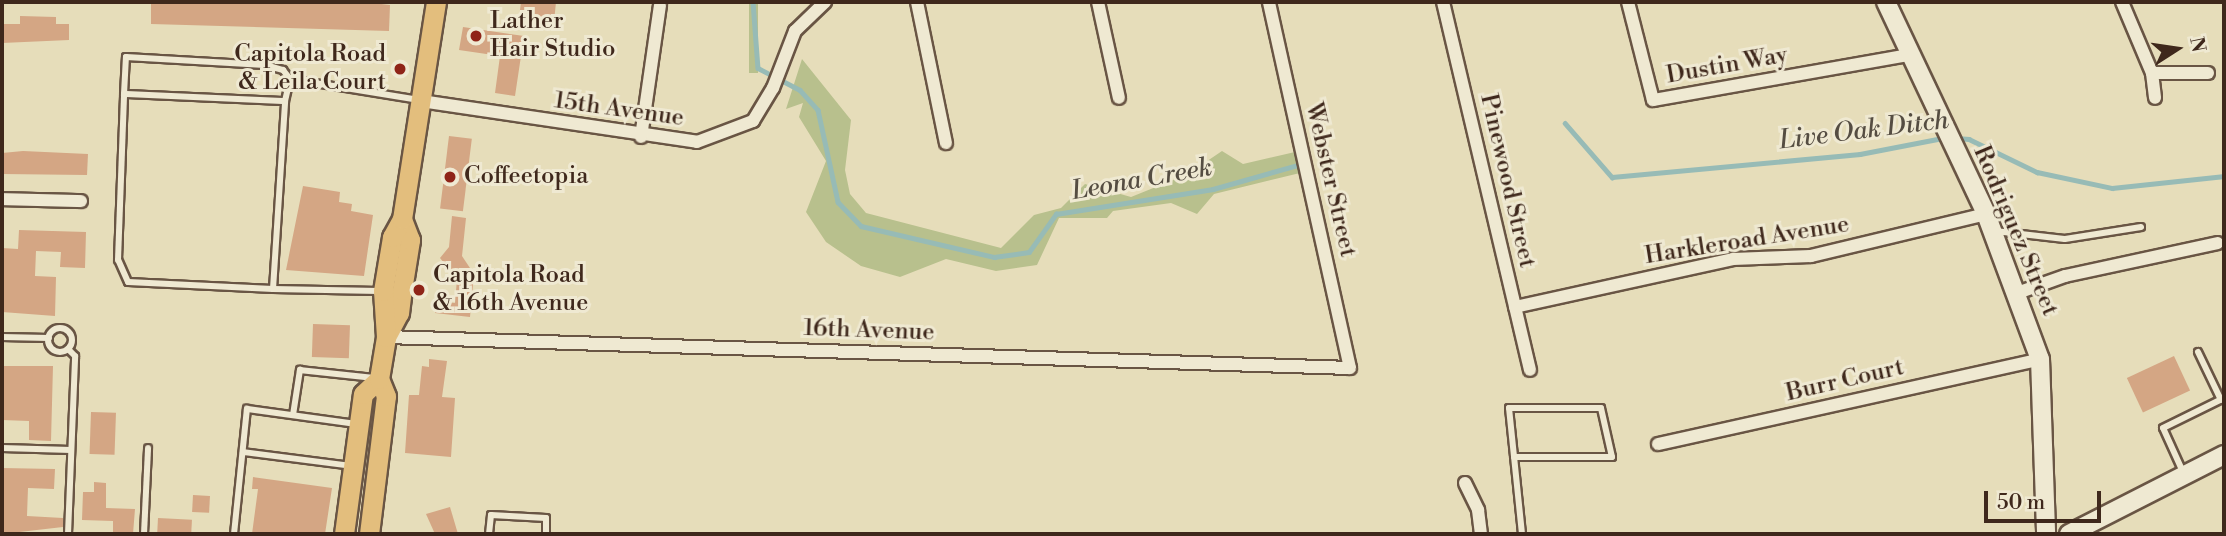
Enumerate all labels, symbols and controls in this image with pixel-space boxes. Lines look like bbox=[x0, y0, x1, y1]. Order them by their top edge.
place label: Lather Hair Studio bbox=[490, 8, 616, 64]
north arrow bbox=[2142, 14, 2212, 84]
marker: Lather Hair Studio bbox=[468, 28, 484, 44]
text: N bbox=[2184, 35, 2211, 54]
place label: Capitola Road & Leila Court bbox=[234, 41, 386, 97]
street label: Dustin Way bbox=[1664, 41, 1790, 91]
marker: Capitola Road & Leila Court bbox=[392, 61, 408, 77]
street label: 15th Avenue bbox=[552, 87, 686, 133]
street label: Pinewood Street bbox=[1473, 91, 1541, 271]
street label: Webster Street bbox=[1298, 100, 1362, 260]
water label: Live Oak Ditch bbox=[1778, 105, 1950, 157]
street label: Rodriguez Street bbox=[1966, 142, 2064, 320]
water label: Leona Creek bbox=[1069, 152, 1215, 208]
place label: Coffeetopia bbox=[464, 163, 588, 191]
marker: Coffeetopia bbox=[442, 169, 458, 185]
street label: Harkleroad Avenue bbox=[1643, 211, 1851, 271]
place label: Capitola Road & 16th Avenue bbox=[433, 262, 588, 318]
marker: Capitola Road & 16th Avenue bbox=[411, 282, 427, 298]
street label: 16th Avenue bbox=[803, 314, 935, 348]
street label: Burr Court bbox=[1783, 353, 1907, 409]
scale bar bbox=[1988, 476, 2105, 520]
text: 50 m bbox=[1997, 490, 2045, 516]

